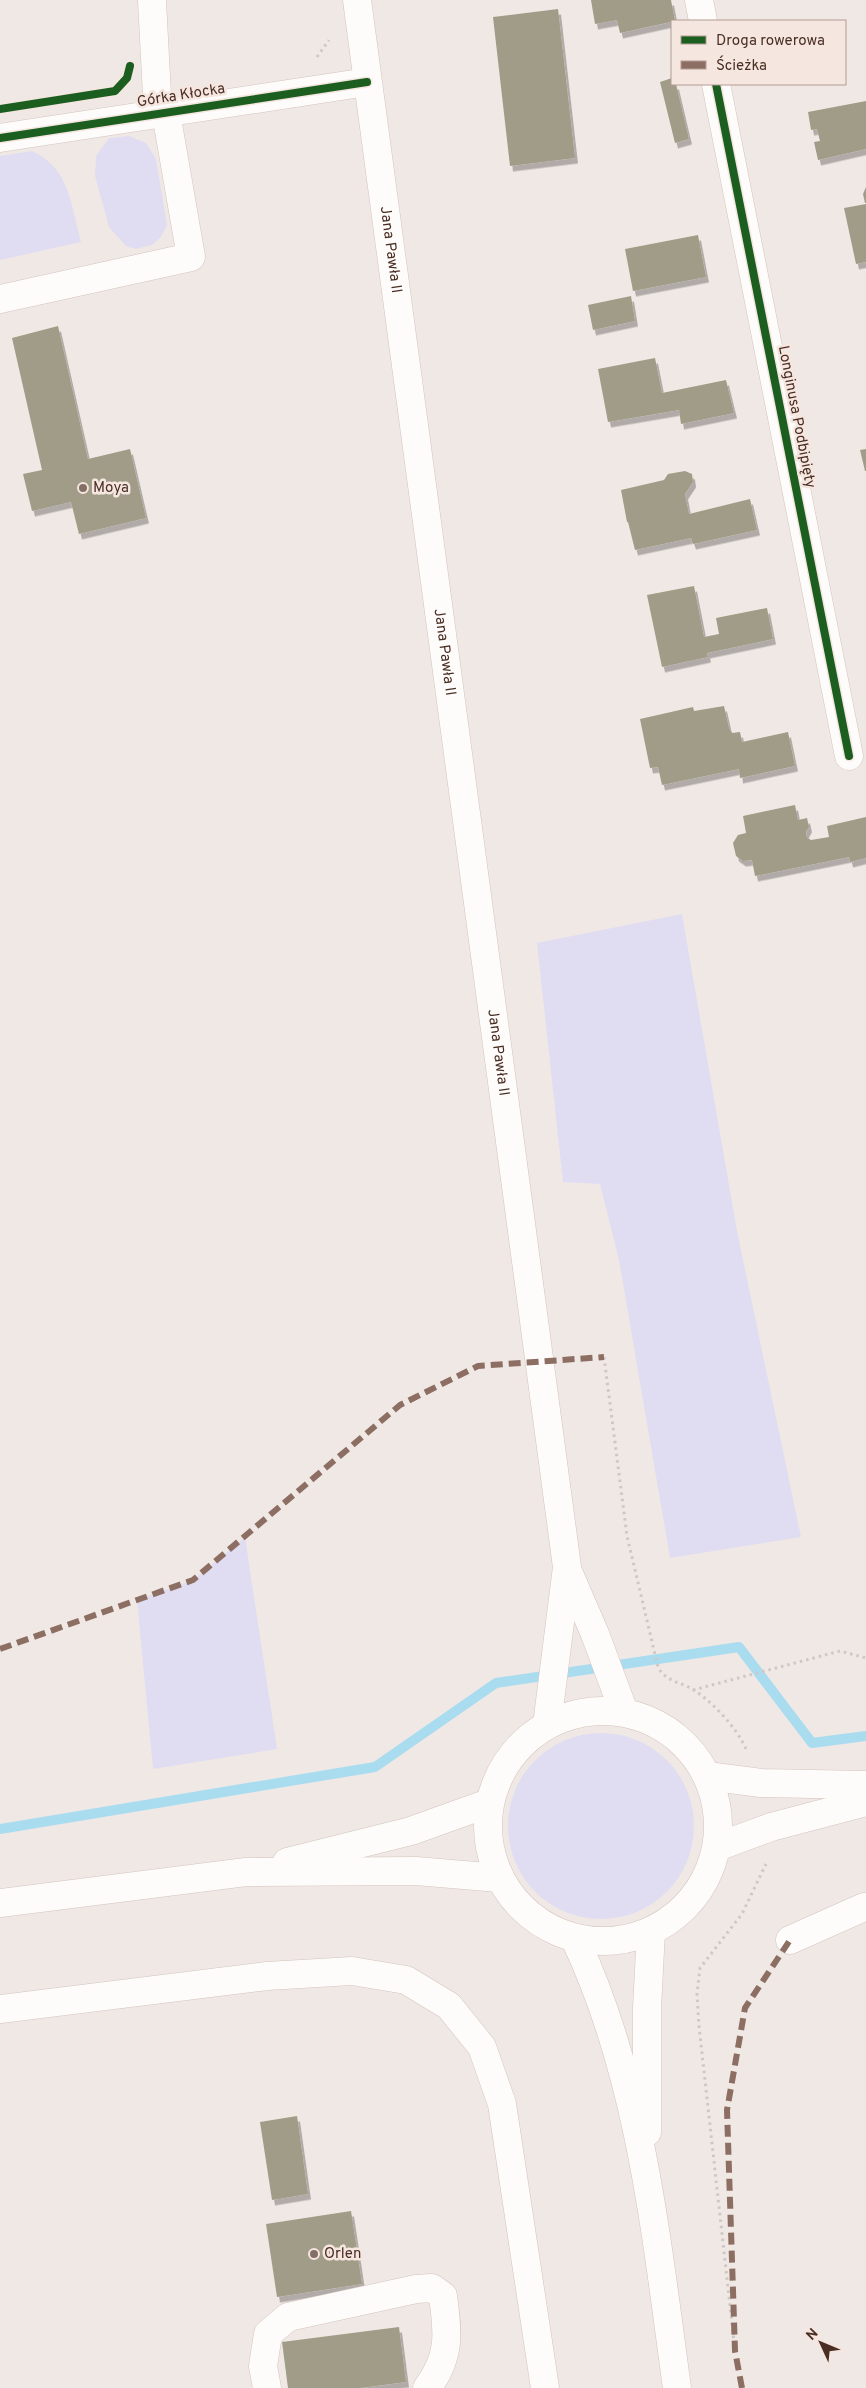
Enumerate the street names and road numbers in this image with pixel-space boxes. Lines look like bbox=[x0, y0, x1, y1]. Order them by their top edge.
street label: Górka Kłocka bbox=[136, 80, 226, 112]
street label: Jana Pawła II bbox=[375, 205, 406, 294]
street label: Longinusa Podbipięty bbox=[773, 344, 819, 490]
street label: Jana Pawła II bbox=[429, 607, 460, 697]
street label: Jana Pawła II bbox=[483, 1008, 513, 1097]

